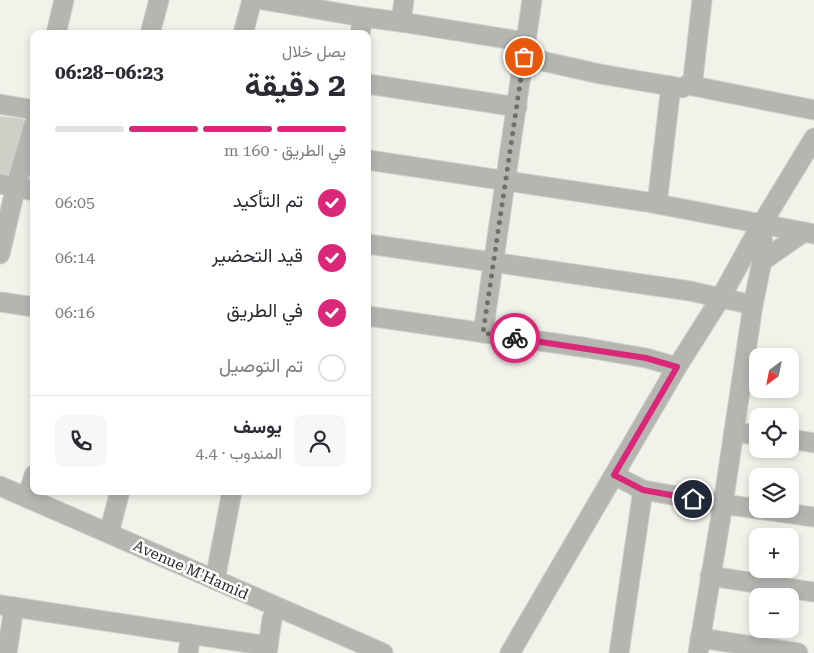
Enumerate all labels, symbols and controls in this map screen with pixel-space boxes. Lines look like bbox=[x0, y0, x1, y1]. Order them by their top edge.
pin bbox=[503, 36, 545, 78]
text: يصل خلال bbox=[282, 42, 346, 61]
icon: bag bbox=[510, 43, 538, 71]
text: 06:23–06:28 bbox=[55, 61, 164, 84]
text: 2 دقيقة bbox=[245, 66, 346, 104]
text: في الطريق · 160 m bbox=[224, 141, 346, 160]
text: تم التأكيد bbox=[233, 189, 303, 212]
icon: check bbox=[318, 189, 346, 217]
text: 06:05 bbox=[55, 193, 95, 212]
text: قيد التحضير bbox=[212, 244, 303, 267]
icon: check bbox=[318, 244, 346, 272]
text: 06:14 bbox=[55, 248, 95, 267]
text: في الطريق bbox=[227, 299, 303, 322]
icon: check bbox=[318, 299, 346, 327]
text: 06:16 bbox=[55, 303, 95, 322]
courier bbox=[490, 313, 540, 363]
icon: bike bbox=[501, 324, 529, 352]
north arrow bbox=[749, 348, 799, 398]
map controls bbox=[749, 348, 799, 638]
text: تم التوصيل bbox=[219, 354, 303, 377]
button: locate bbox=[749, 408, 799, 458]
button: phone bbox=[55, 415, 107, 467]
text: يوسف bbox=[233, 415, 282, 438]
button: person bbox=[294, 415, 346, 467]
text: المندوب · 4.4 bbox=[195, 444, 282, 463]
button: layers bbox=[749, 468, 799, 518]
pin bbox=[672, 478, 714, 520]
icon: home bbox=[679, 485, 707, 513]
button: + bbox=[749, 528, 799, 578]
street label: Avenue M'Hamid bbox=[131, 537, 252, 604]
button: − bbox=[749, 588, 799, 638]

